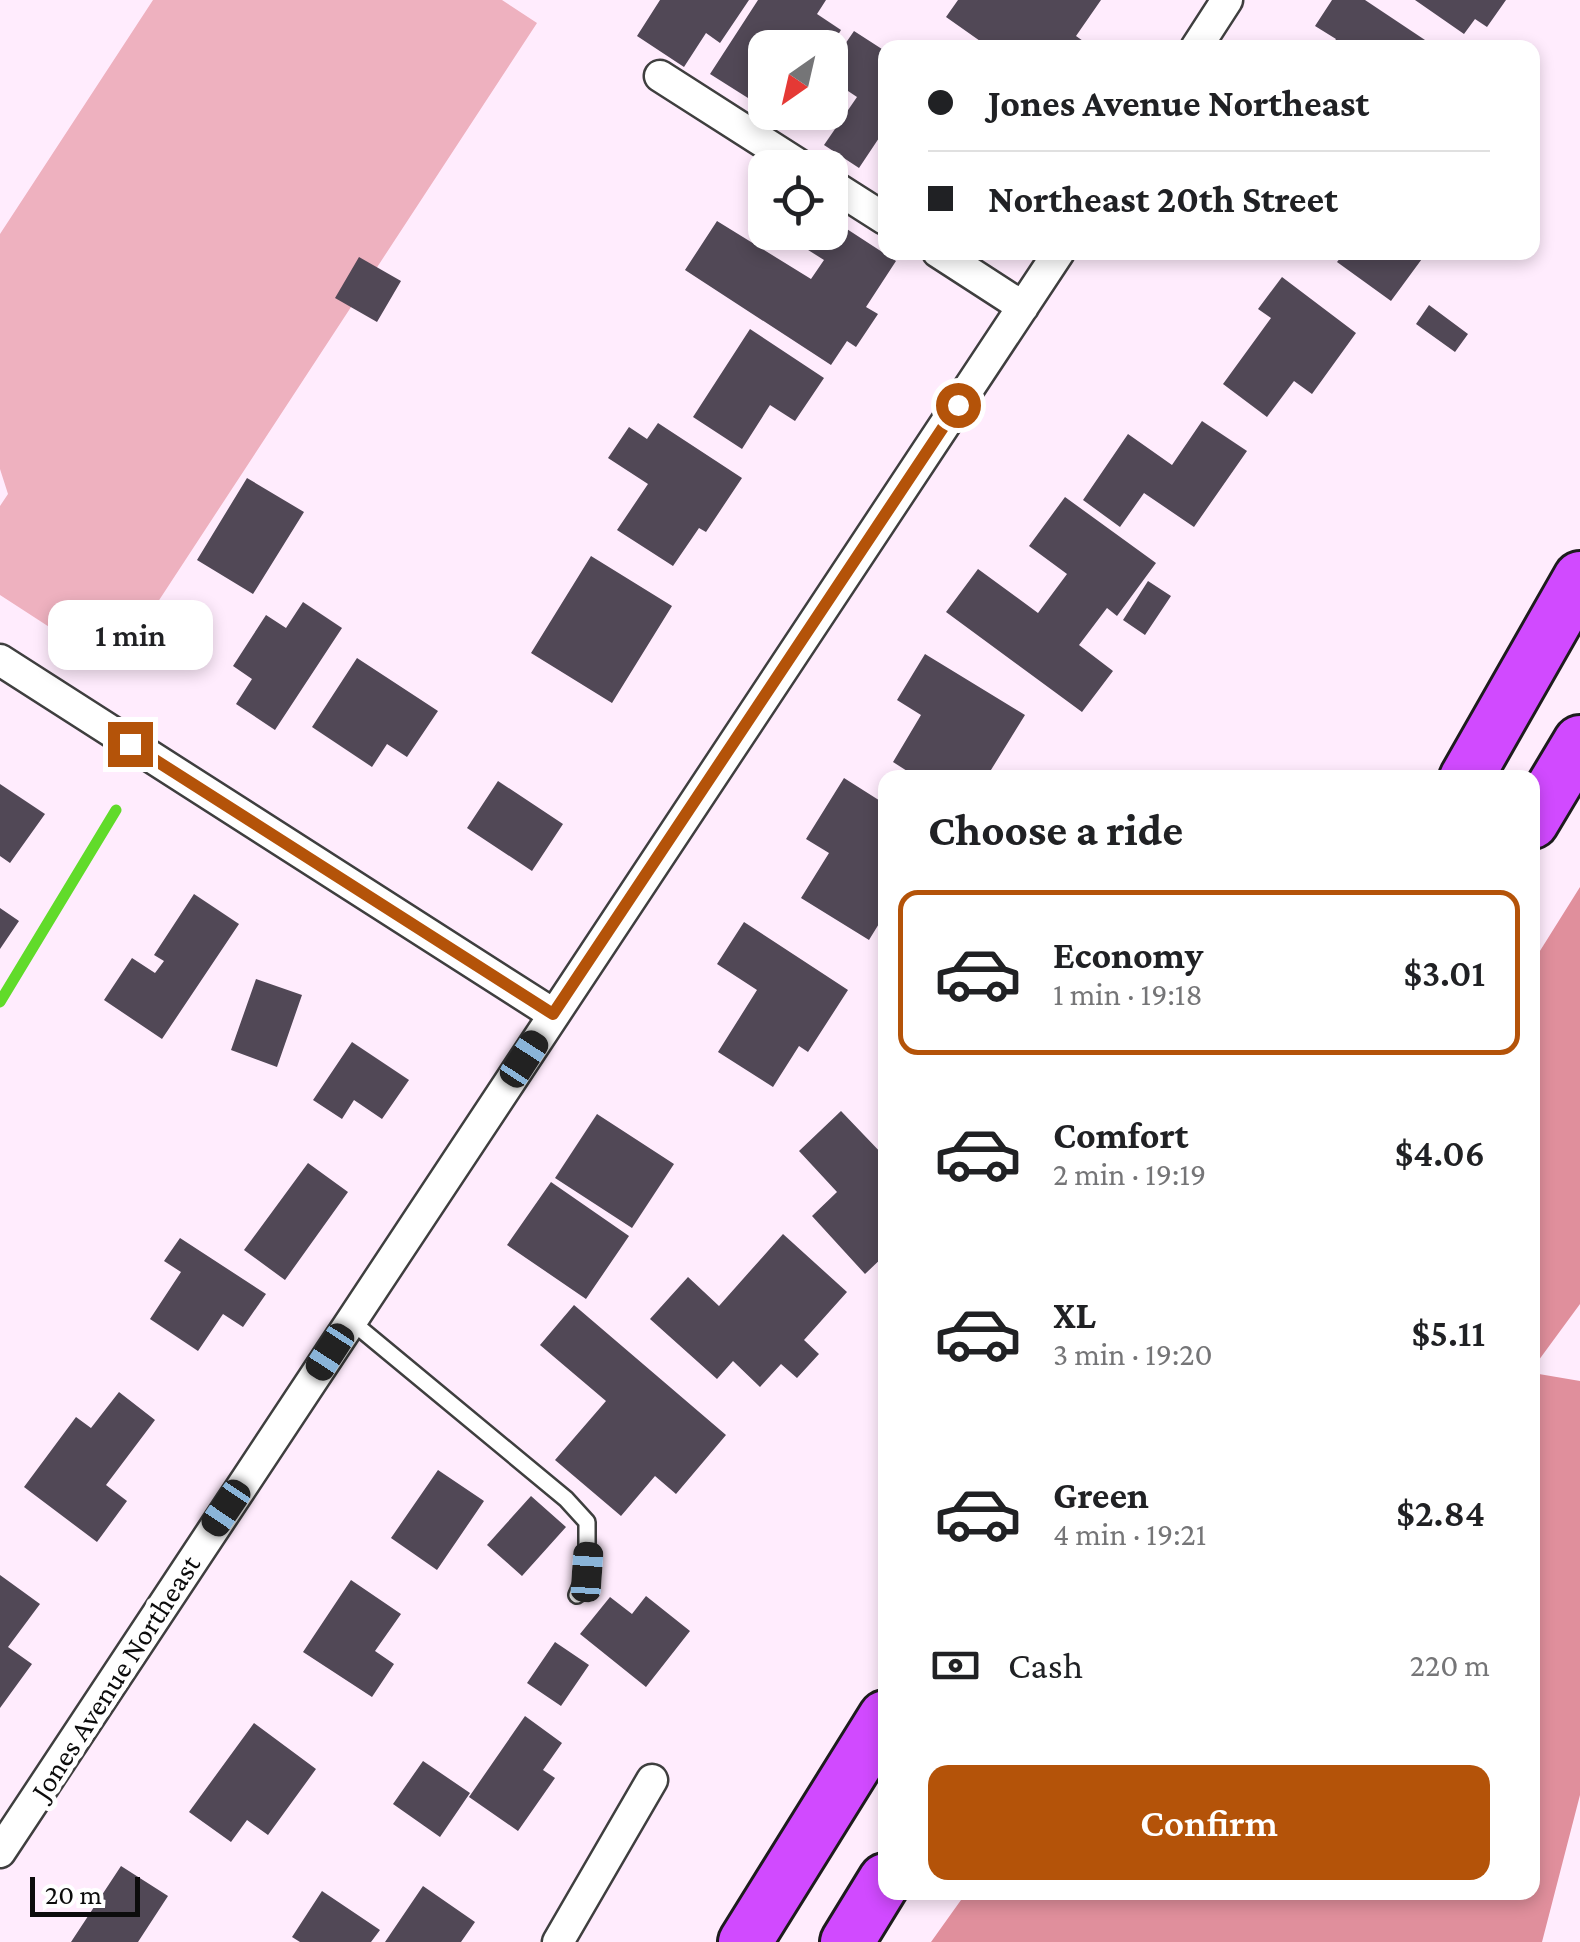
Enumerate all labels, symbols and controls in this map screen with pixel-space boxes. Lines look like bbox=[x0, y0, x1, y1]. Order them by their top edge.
north arrow bbox=[748, 30, 848, 130]
map controls bbox=[748, 30, 848, 250]
text: Jones Avenue Northeast bbox=[988, 82, 1369, 124]
button: locate bbox=[748, 150, 848, 250]
text: Northeast 20th Street bbox=[988, 178, 1338, 220]
route start bbox=[936, 383, 981, 428]
callout: 1 min bbox=[48, 599, 212, 669]
text: 1 min bbox=[95, 617, 166, 653]
route end bbox=[108, 722, 153, 767]
text: Choose a ride bbox=[928, 805, 1183, 855]
icon: car bbox=[933, 928, 1023, 1018]
text: Economy bbox=[1053, 934, 1203, 976]
text: $3.01 bbox=[1403, 952, 1485, 994]
text: 1 min · 19:18 bbox=[1053, 976, 1203, 1012]
car bbox=[495, 1026, 553, 1092]
icon: car bbox=[933, 1108, 1023, 1198]
text: Comfort bbox=[1053, 1114, 1189, 1156]
text: $4.06 bbox=[1395, 1132, 1485, 1174]
text: 2 min · 19:19 bbox=[1053, 1156, 1206, 1192]
icon: car bbox=[933, 1288, 1023, 1378]
text: XL bbox=[1053, 1294, 1096, 1336]
text: $5.11 bbox=[1411, 1312, 1485, 1354]
car bbox=[301, 1319, 359, 1385]
text: 3 min · 19:20 bbox=[1053, 1336, 1213, 1372]
icon: car bbox=[933, 1468, 1023, 1558]
text: Green bbox=[1053, 1474, 1149, 1516]
car bbox=[197, 1475, 255, 1541]
text: $2.84 bbox=[1396, 1492, 1485, 1534]
text: 4 min · 19:21 bbox=[1053, 1516, 1206, 1552]
car bbox=[570, 1541, 604, 1603]
street label: Jones Avenue Northeast bbox=[22, 1548, 207, 1808]
icon: cash bbox=[928, 1638, 983, 1693]
text: Cash bbox=[1008, 1644, 1083, 1686]
text: 220 m bbox=[1410, 1647, 1490, 1683]
button: Confirm bbox=[928, 1765, 1490, 1880]
scale bar bbox=[30, 1872, 140, 1916]
text: 20 m bbox=[45, 1879, 102, 1910]

